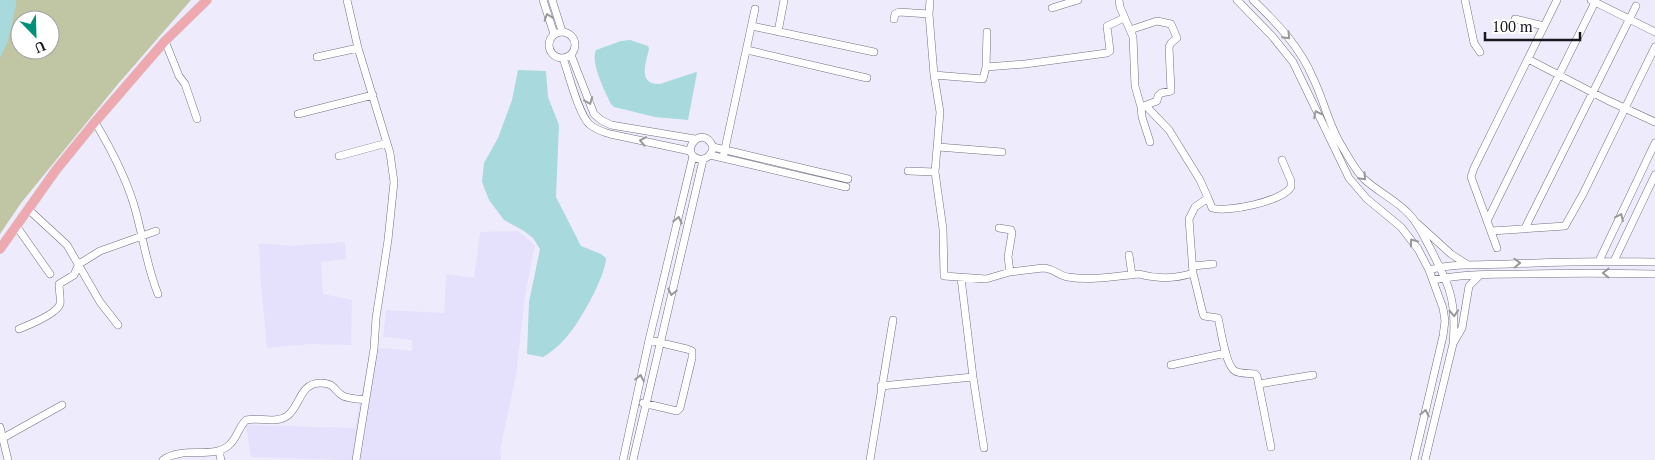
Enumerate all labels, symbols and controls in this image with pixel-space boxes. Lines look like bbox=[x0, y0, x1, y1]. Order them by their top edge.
north arrow bbox=[10, 10, 60, 60]
scale bar bbox=[1485, 10, 1580, 42]
one-way arrow bbox=[544, 13, 554, 22]
text: 100 m bbox=[1492, 16, 1533, 36]
one-way arrow bbox=[1281, 30, 1290, 39]
text: U bbox=[32, 37, 49, 58]
one-way arrow bbox=[583, 96, 593, 104]
one-way arrow bbox=[1313, 110, 1323, 119]
one-way arrow bbox=[638, 136, 647, 147]
one-way arrow bbox=[1357, 172, 1366, 181]
one-way arrow bbox=[1613, 213, 1624, 222]
one-way arrow bbox=[672, 216, 682, 224]
one-way arrow bbox=[1410, 238, 1419, 248]
one-way arrow bbox=[1513, 258, 1521, 269]
one-way arrow bbox=[1602, 268, 1610, 278]
one-way arrow bbox=[667, 288, 678, 297]
one-way arrow bbox=[1449, 310, 1460, 318]
one-way arrow bbox=[635, 374, 645, 383]
one-way arrow bbox=[1419, 408, 1430, 417]

